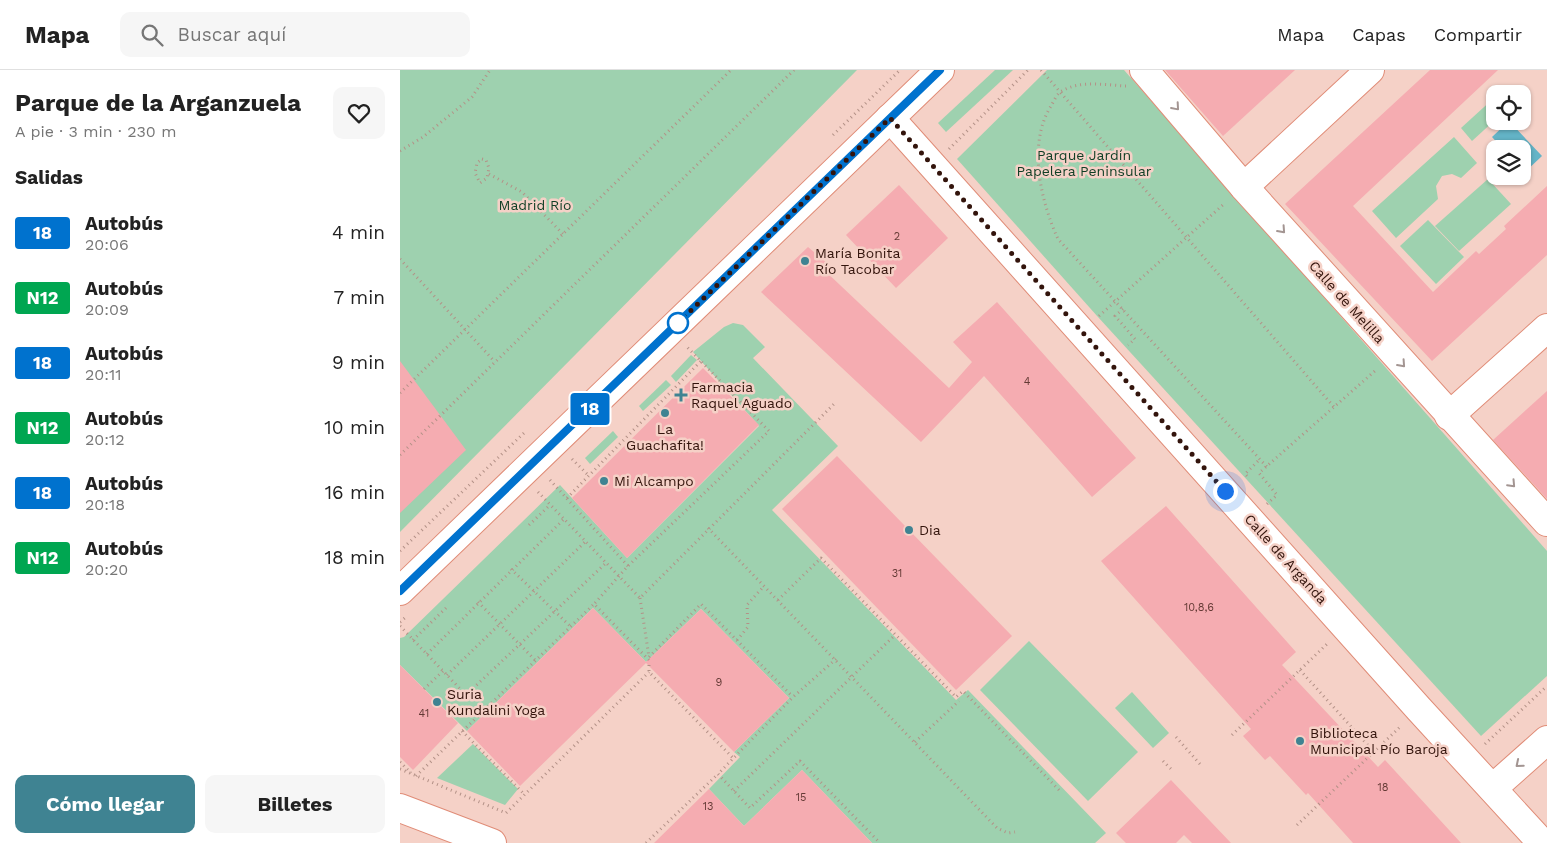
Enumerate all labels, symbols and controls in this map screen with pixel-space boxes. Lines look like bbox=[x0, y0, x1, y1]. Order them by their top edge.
search box bbox=[120, 12, 470, 57]
text: Mapa bbox=[25, 21, 90, 49]
icon: search bbox=[138, 21, 166, 49]
text: Buscar aquí bbox=[178, 23, 286, 46]
text: Mapa bbox=[1277, 24, 1324, 45]
text: Capas bbox=[1352, 24, 1406, 45]
text: Compartir bbox=[1434, 24, 1522, 45]
map controls bbox=[1486, 85, 1531, 185]
button: locate bbox=[1486, 85, 1531, 130]
button: heart bbox=[333, 87, 385, 139]
text: Parque de la Arganzuela bbox=[15, 89, 301, 117]
one-way arrow bbox=[1170, 101, 1178, 110]
text: A pie · 3 min · 230 m bbox=[15, 122, 176, 141]
button: layers bbox=[1486, 140, 1531, 185]
park label: Parque Jardín Papelera Peninsular bbox=[1016, 147, 1152, 179]
text: Salidas bbox=[15, 166, 83, 189]
park label: Madrid Río bbox=[499, 197, 571, 213]
text: Autobús bbox=[85, 212, 163, 235]
text: 4 min bbox=[332, 221, 385, 244]
text: 18 bbox=[33, 222, 52, 243]
one-way arrow bbox=[1277, 224, 1286, 233]
house number: 2 bbox=[894, 230, 900, 243]
text: 20:06 bbox=[85, 235, 129, 254]
place label: María Bonita Río Tacobar bbox=[815, 245, 900, 277]
marker: María Bonita Río Tacobar bbox=[799, 255, 811, 267]
street label: Calle de Melilla bbox=[1306, 258, 1388, 346]
text: Autobús bbox=[85, 277, 163, 300]
text: 7 min bbox=[334, 286, 385, 309]
text: N12 bbox=[27, 287, 58, 308]
text: 20:09 bbox=[85, 300, 129, 319]
unlabelled marker bbox=[667, 312, 689, 334]
text: Autobús bbox=[85, 342, 163, 365]
text: 9 min bbox=[332, 351, 385, 374]
text: 18 bbox=[33, 352, 52, 373]
one-way arrow bbox=[1397, 358, 1406, 367]
text: 20:11 bbox=[85, 365, 122, 384]
house number: 4 bbox=[1024, 375, 1031, 388]
place label: Farmacia Raquel Aguado bbox=[691, 379, 792, 411]
marker: Farmacia Raquel Aguado bbox=[675, 389, 687, 401]
line badge: 18 bbox=[568, 393, 612, 425]
text: 18 bbox=[580, 398, 600, 419]
text: Autobús bbox=[85, 407, 163, 430]
marker: La Guachafita! bbox=[659, 407, 671, 419]
text: 10 min bbox=[324, 416, 385, 439]
text: N12 bbox=[27, 417, 58, 438]
place label: La Guachafita! bbox=[626, 421, 704, 453]
text: 20:12 bbox=[85, 430, 125, 449]
text: Autobús bbox=[85, 472, 163, 495]
place label: Mi Alcampo bbox=[614, 473, 694, 489]
marker: Mi Alcampo bbox=[598, 475, 610, 487]
one-way arrow bbox=[1506, 478, 1515, 487]
your location bbox=[1213, 479, 1238, 504]
text: 16 min bbox=[325, 481, 385, 504]
text: 18 bbox=[33, 482, 52, 503]
text: 20:18 bbox=[85, 495, 125, 514]
street label: Calle de Arganda bbox=[1241, 511, 1331, 607]
place label: Dia bbox=[919, 522, 941, 538]
marker: Dia bbox=[903, 524, 915, 536]
text: Autobús bbox=[85, 537, 163, 560]
text: 18 min bbox=[324, 546, 385, 569]
text: N12 bbox=[27, 547, 58, 568]
text: 20:20 bbox=[85, 560, 128, 579]
house number: 31 bbox=[892, 567, 902, 580]
house number: 10,8,6 bbox=[1184, 601, 1214, 614]
house number: 9 bbox=[716, 676, 723, 689]
place label: Suria Kundalini Yoga bbox=[447, 686, 545, 718]
marker: Suria Kundalini Yoga bbox=[431, 696, 443, 708]
house number: 41 bbox=[419, 707, 429, 720]
place label: Biblioteca Municipal Pío Baroja bbox=[1310, 725, 1448, 757]
marker: Biblioteca Municipal Pío Baroja bbox=[1294, 735, 1306, 747]
one-way arrow bbox=[1516, 758, 1525, 767]
button: Cómo llegar bbox=[15, 775, 195, 833]
button: Billetes bbox=[205, 775, 385, 833]
house number: 18 bbox=[1377, 781, 1389, 794]
house number: 15 bbox=[796, 791, 806, 804]
house number: 13 bbox=[703, 800, 713, 813]

